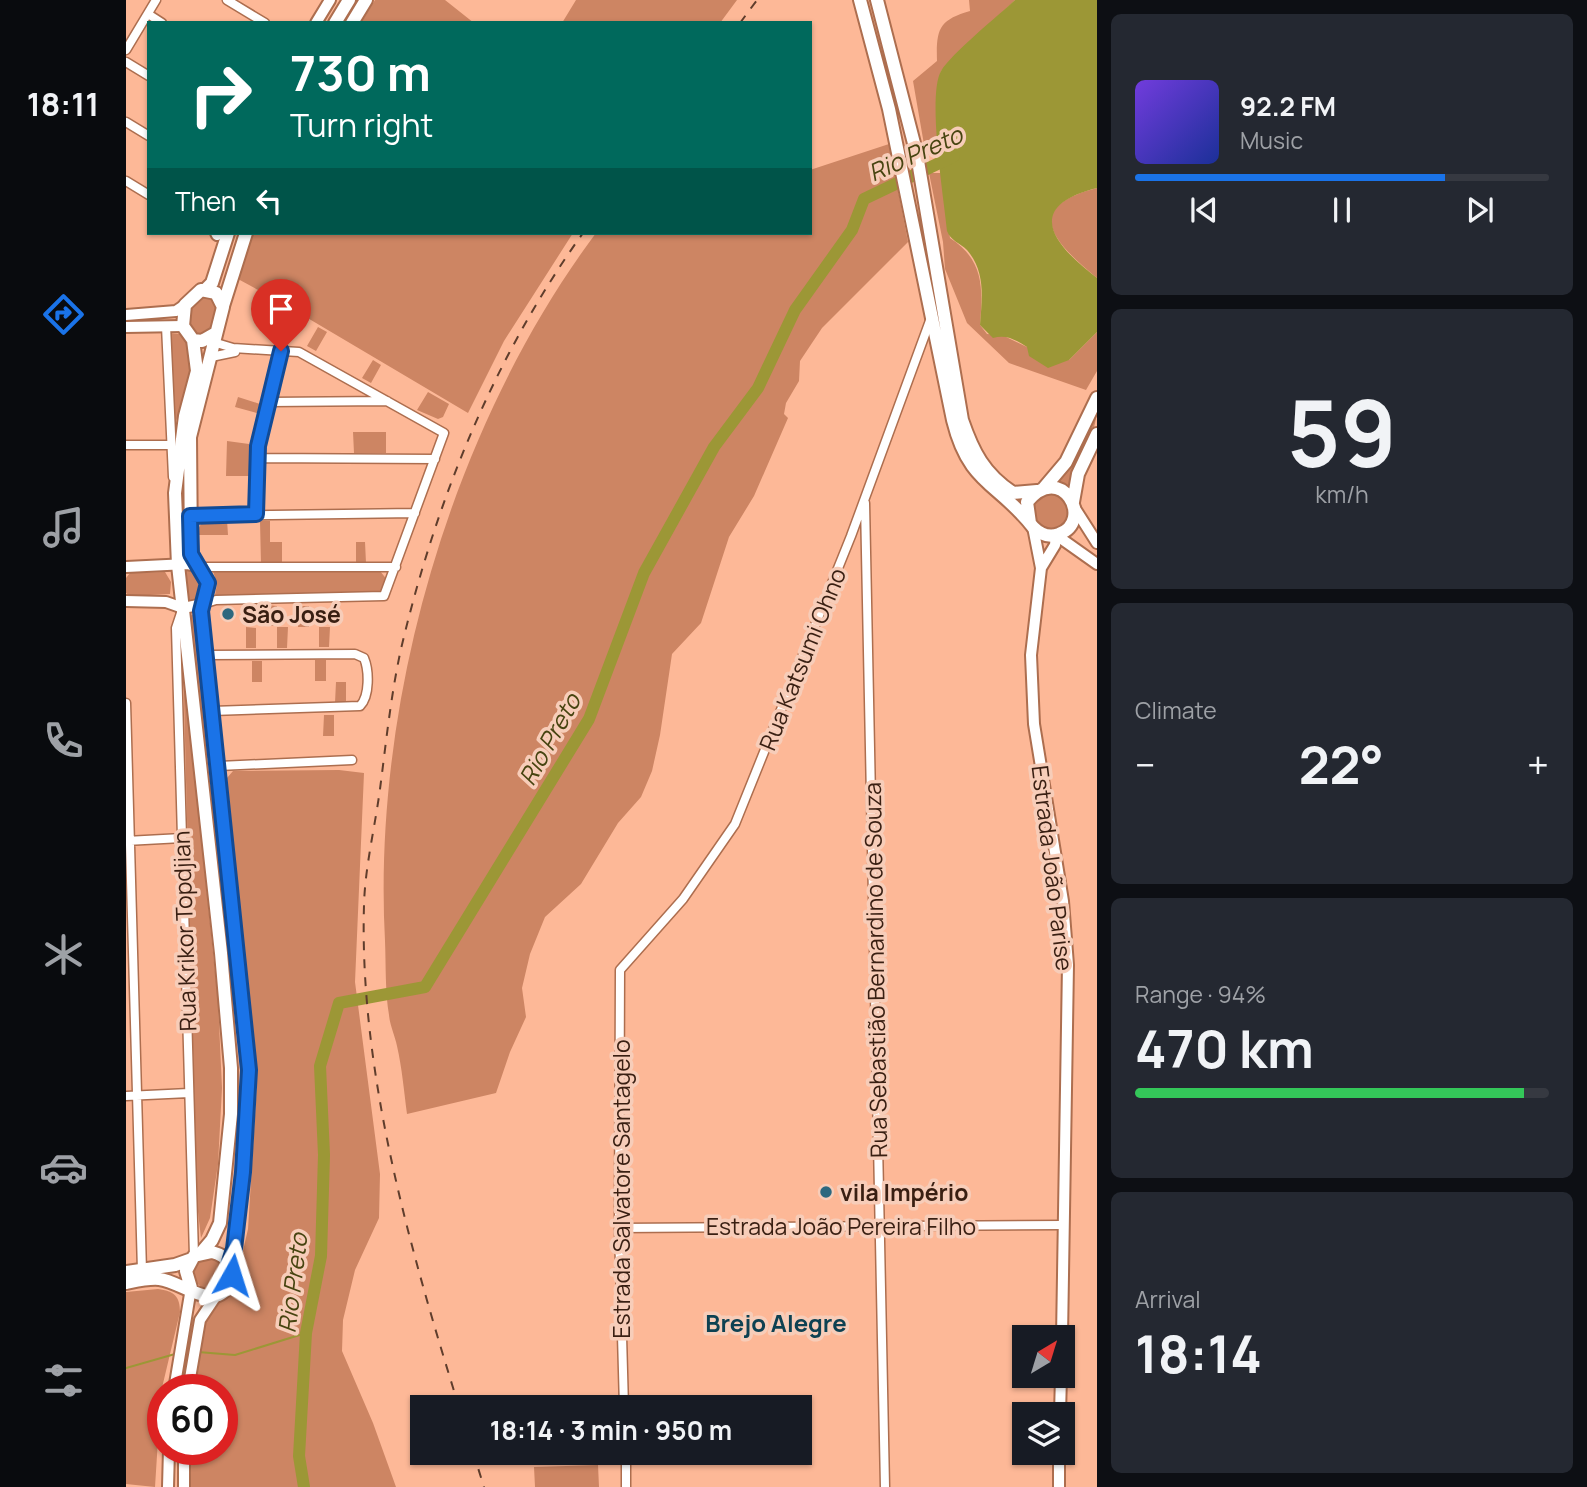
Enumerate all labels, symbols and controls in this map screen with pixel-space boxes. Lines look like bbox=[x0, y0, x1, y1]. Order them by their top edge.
text: 730 m bbox=[290, 39, 431, 106]
icon: right bbox=[175, 49, 266, 140]
text: 18:11 bbox=[27, 82, 99, 126]
text: 92.2 FM bbox=[1240, 88, 1336, 124]
text: Turn right bbox=[290, 103, 433, 147]
water label: Rio Preto bbox=[863, 117, 969, 188]
text: Music bbox=[1240, 124, 1303, 156]
icon: left bbox=[250, 182, 288, 220]
text: Then bbox=[175, 183, 236, 219]
icon: previous bbox=[1185, 191, 1223, 229]
icon: pause bbox=[1323, 191, 1361, 229]
icon: next bbox=[1461, 191, 1499, 229]
pin bbox=[251, 279, 311, 351]
icon: directions bbox=[39, 290, 88, 339]
icon: arrive bbox=[262, 290, 300, 328]
text: 59 bbox=[1287, 370, 1397, 494]
text: km/h bbox=[1315, 478, 1369, 510]
icon: music bbox=[39, 503, 88, 552]
street label: Rua Katsumi Ohno bbox=[751, 563, 853, 755]
place label: São José bbox=[242, 598, 341, 630]
marker: São José bbox=[220, 606, 236, 622]
water label: Rio Preto bbox=[510, 686, 589, 791]
text: Climate bbox=[1135, 694, 1217, 726]
icon: phone bbox=[39, 716, 88, 765]
text: 22° bbox=[1299, 729, 1384, 800]
text: − bbox=[1135, 738, 1156, 790]
text: + bbox=[1527, 738, 1549, 790]
street label: Estrada João Parise bbox=[1025, 764, 1081, 972]
street label: Rua Sebastião Bernardino de Souza bbox=[856, 782, 894, 1158]
street label: Rua Krikor Topdjian bbox=[165, 830, 203, 1032]
icon: climate bbox=[39, 930, 88, 979]
text: Range · 94% bbox=[1135, 978, 1266, 1010]
text: 470 km bbox=[1135, 1013, 1314, 1084]
street label: Estrada Salvatore Santagelo bbox=[605, 1039, 637, 1339]
icon: car bbox=[39, 1143, 88, 1192]
place label: vila Império bbox=[840, 1176, 968, 1208]
marker: vila Império bbox=[818, 1184, 834, 1200]
street label: Estrada João Pereira Filho bbox=[706, 1210, 976, 1242]
water label: Rio Preto bbox=[270, 1230, 315, 1335]
position arrow bbox=[195, 1238, 269, 1312]
text: Arrival bbox=[1135, 1283, 1201, 1315]
district label: Brejo Alegre bbox=[705, 1306, 847, 1339]
text: 18:14 bbox=[1135, 1318, 1262, 1389]
north arrow bbox=[1012, 1325, 1074, 1388]
map controls bbox=[1012, 1325, 1075, 1465]
icon: filters bbox=[39, 1356, 88, 1405]
speed limit sign: 60 bbox=[147, 1374, 238, 1465]
button: layers bbox=[1012, 1402, 1075, 1465]
text: 18:14 · 3 min · 950 m bbox=[490, 1412, 732, 1448]

